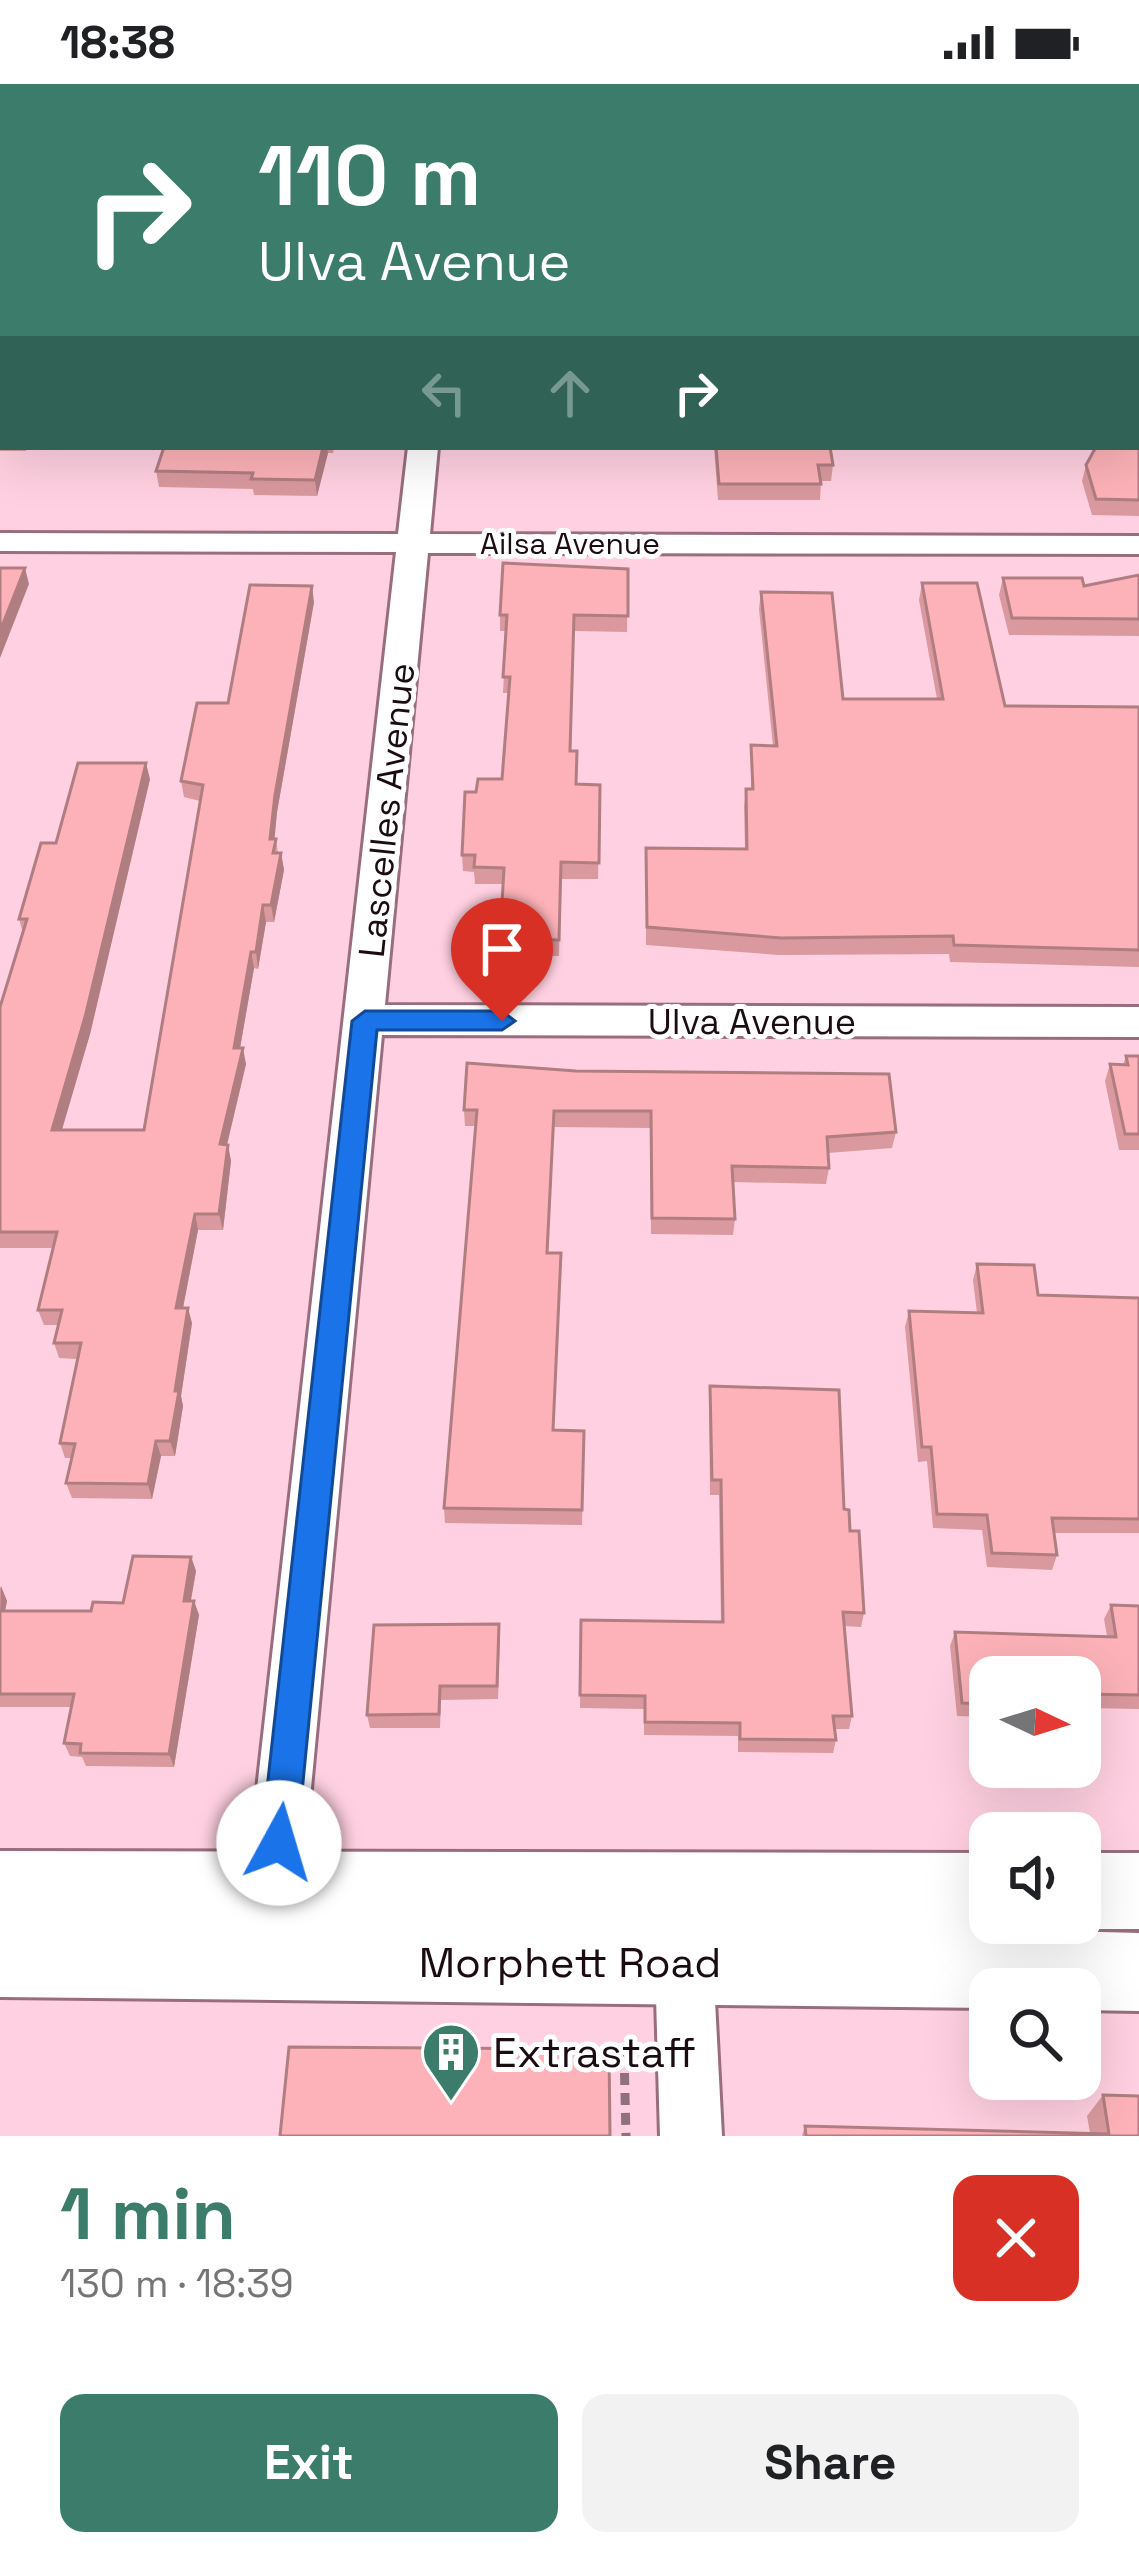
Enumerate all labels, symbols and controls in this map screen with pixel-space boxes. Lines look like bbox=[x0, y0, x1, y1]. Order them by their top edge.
text: 18:38 bbox=[60, 14, 175, 71]
text: 110 m bbox=[258, 122, 481, 230]
icon: right bbox=[60, 132, 216, 288]
text: Ulva Avenue bbox=[258, 227, 570, 296]
icon: left bbox=[411, 360, 477, 426]
icon: ahead bbox=[537, 360, 603, 426]
icon: right bbox=[663, 360, 729, 426]
street label: Ailsa Avenue bbox=[480, 524, 660, 563]
street label: Lascelles Avenue bbox=[349, 661, 425, 960]
pin bbox=[451, 898, 553, 1021]
icon: arrive bbox=[469, 916, 535, 982]
street label: Ulva Avenue bbox=[648, 999, 856, 1045]
north arrow bbox=[969, 1656, 1101, 1788]
map controls bbox=[969, 1656, 1101, 2100]
position arrow bbox=[216, 1780, 342, 1906]
button: sound bbox=[969, 1812, 1101, 1944]
street label: Morphett Road bbox=[419, 1936, 721, 1989]
button: search bbox=[969, 1968, 1101, 2100]
building icon: Extrastaff bbox=[420, 2021, 482, 2103]
place label: Extrastaff bbox=[493, 2026, 696, 2079]
text: 1 min bbox=[60, 2168, 236, 2260]
button: close bbox=[953, 2175, 1079, 2301]
text: 130 m · 18:39 bbox=[60, 2259, 294, 2308]
button: Exit bbox=[60, 2394, 558, 2532]
button: Share bbox=[582, 2394, 1079, 2532]

